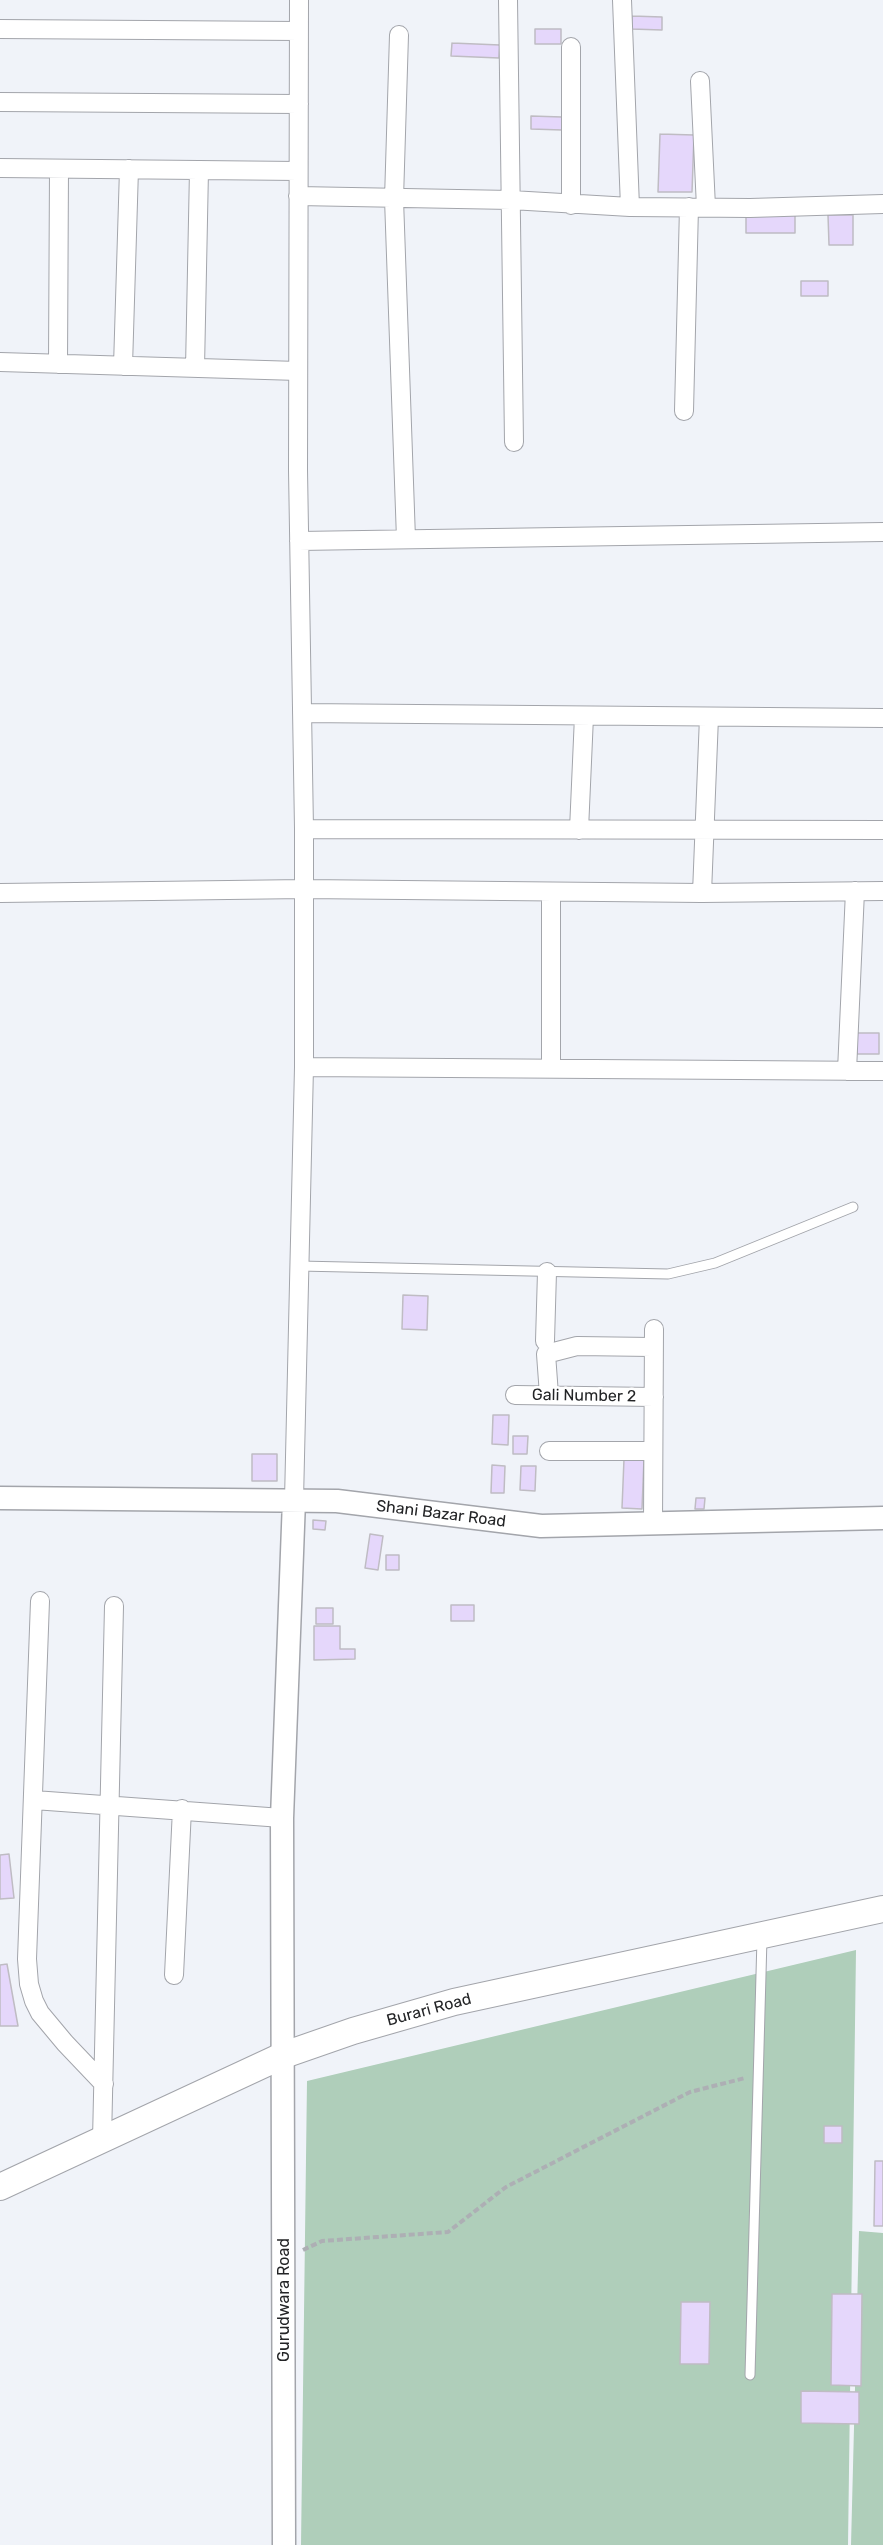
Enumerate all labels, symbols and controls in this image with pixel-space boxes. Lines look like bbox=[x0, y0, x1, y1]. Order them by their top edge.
street label: Gali Number 2 bbox=[532, 1385, 636, 1407]
street label: Shani Bazar Road bbox=[375, 1497, 507, 1531]
street label: Burari Road bbox=[385, 1989, 473, 2031]
street label: Gurudwara Road bbox=[274, 2238, 294, 2362]

